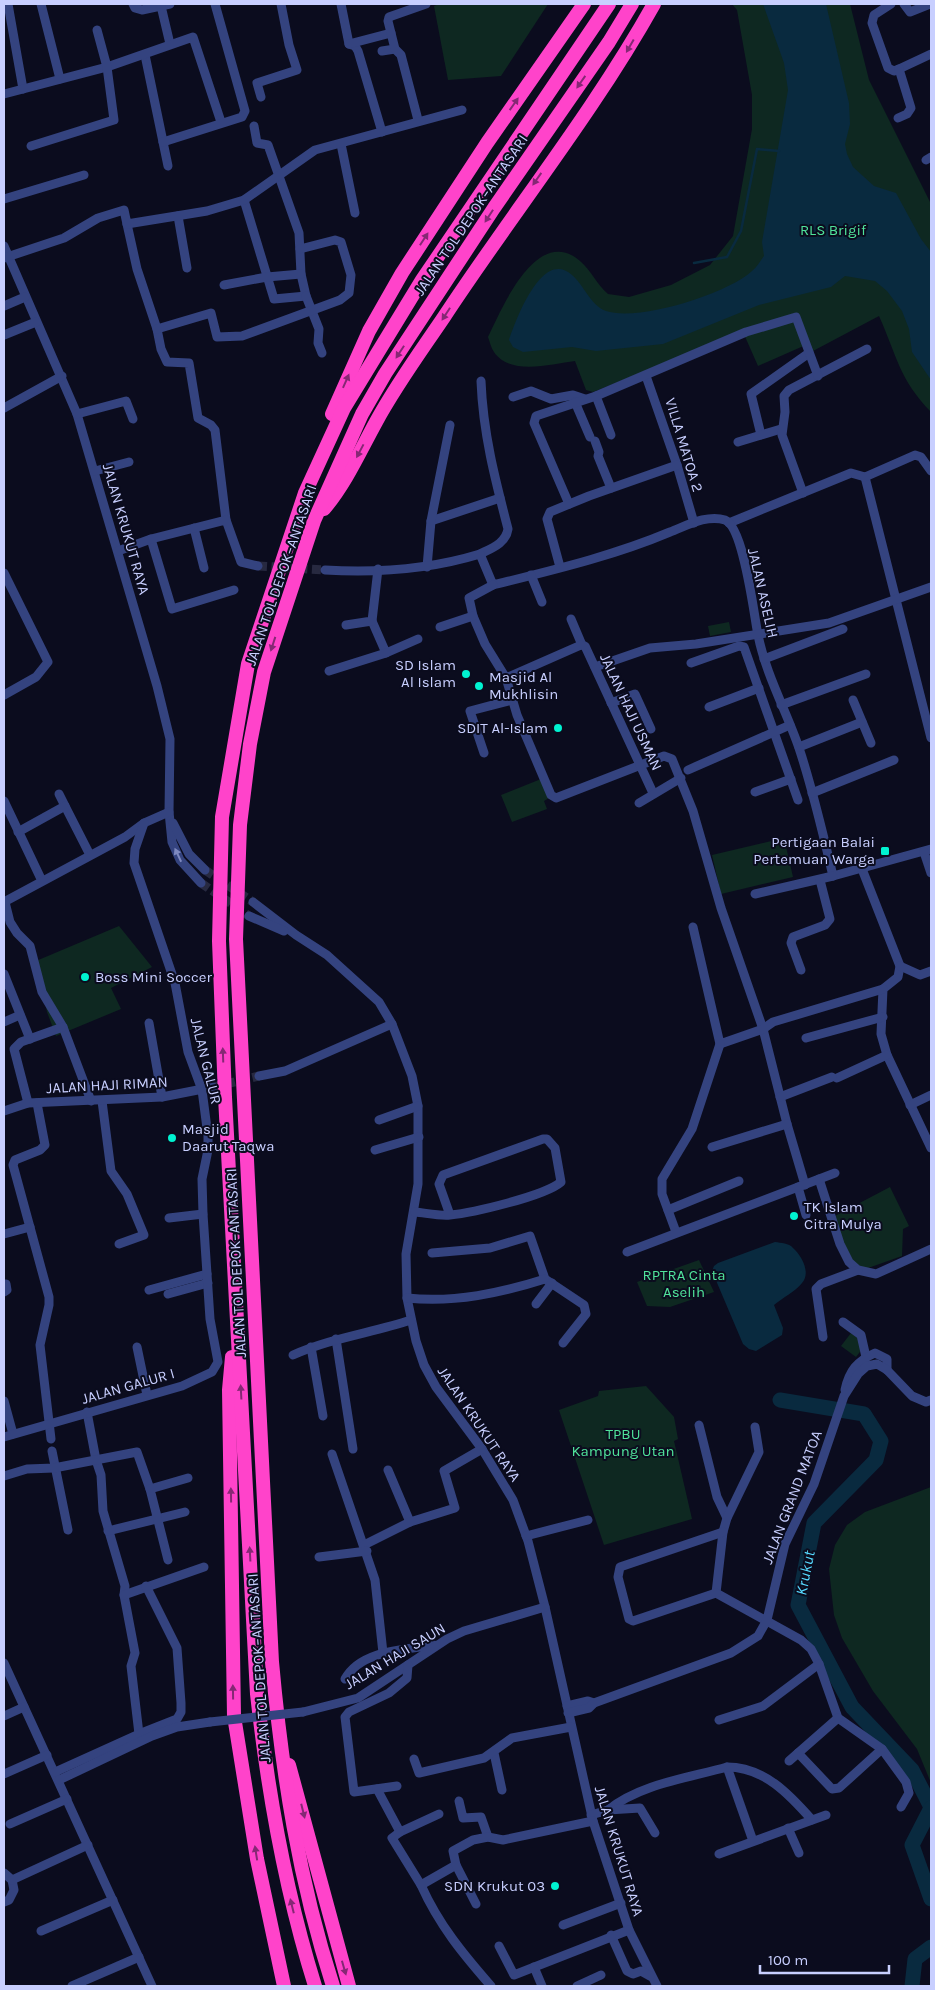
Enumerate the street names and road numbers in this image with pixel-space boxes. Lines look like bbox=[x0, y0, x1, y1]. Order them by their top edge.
street label: JALAN TOL DEPOK–ANTASARI bbox=[410, 131, 532, 299]
street label: VILLA MATOA 2 bbox=[661, 396, 707, 494]
street label: JALAN KRUKUT RAYA bbox=[99, 461, 153, 597]
street label: JALAN TOL DEPOK–ANTASARI bbox=[242, 482, 320, 668]
street label: JALAN ASELIH bbox=[744, 546, 782, 640]
street label: JALAN HAJI USMAN bbox=[596, 651, 666, 773]
street label: JALAN GALUR bbox=[187, 1016, 225, 1106]
street label: JALAN HAJI RIMAN bbox=[46, 1073, 168, 1097]
street label: JALAN TOL DEPOK–ANTASARI bbox=[222, 1168, 250, 1358]
street label: JALAN KRUKUT RAYA bbox=[434, 1363, 525, 1485]
street label: JALAN GALUR I bbox=[79, 1364, 177, 1408]
street label: JALAN GRAND MATOA bbox=[758, 1427, 826, 1566]
street label: JALAN TOL DEPOK–ANTASARI bbox=[243, 1573, 275, 1763]
street label: JALAN HAJI SAUN bbox=[341, 1619, 449, 1693]
street label: JALAN KRUKUT RAYA bbox=[591, 1784, 648, 1919]

